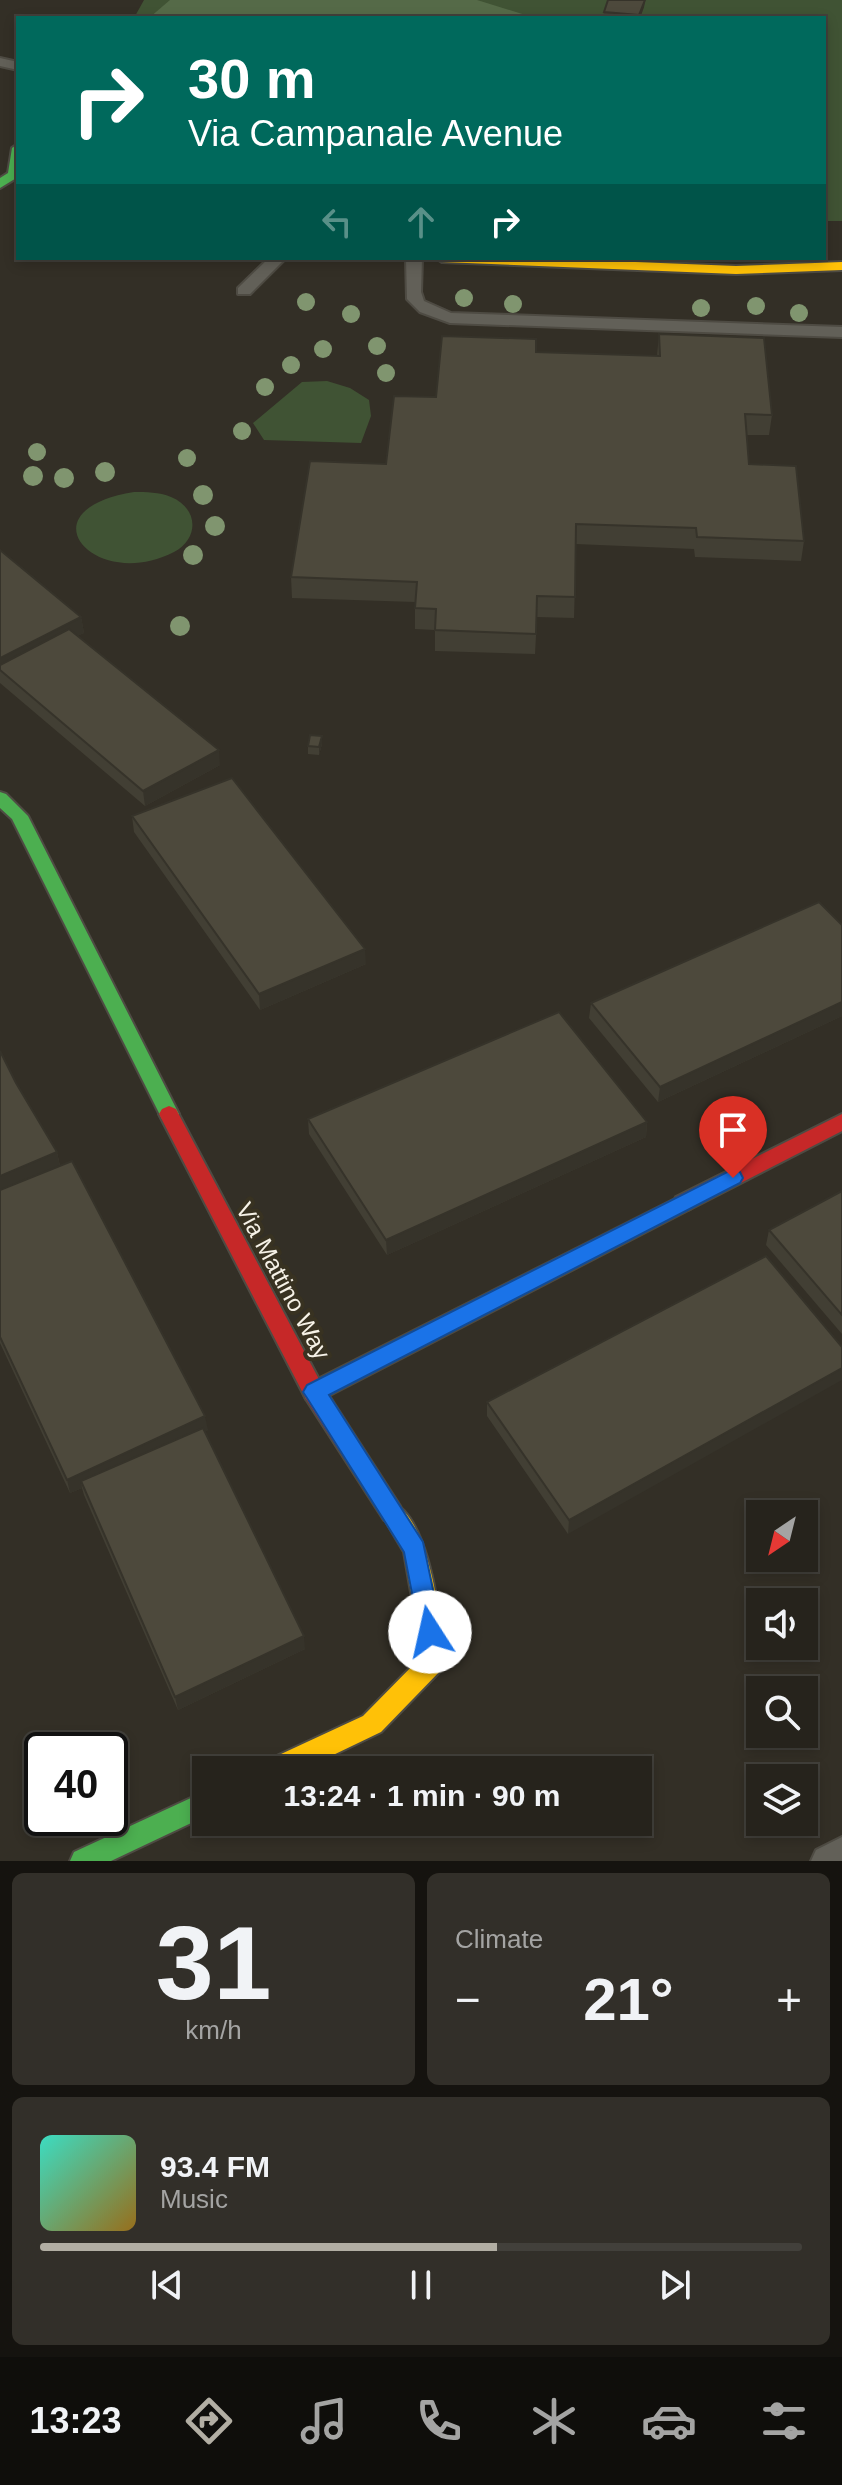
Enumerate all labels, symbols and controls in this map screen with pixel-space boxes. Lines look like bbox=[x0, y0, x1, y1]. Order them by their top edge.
text: 30 m bbox=[188, 47, 316, 110]
icon: right bbox=[56, 48, 160, 152]
text: Via Campanale Avenue bbox=[188, 113, 563, 154]
icon: left bbox=[315, 200, 359, 244]
icon: ahead bbox=[399, 200, 443, 244]
icon: right bbox=[483, 200, 527, 244]
pin bbox=[699, 1096, 767, 1178]
icon: arrive bbox=[711, 1108, 755, 1152]
street label: Via Mattino Way bbox=[231, 1198, 336, 1364]
north arrow bbox=[746, 1500, 818, 1572]
map controls bbox=[746, 1500, 818, 1836]
button: sound bbox=[746, 1588, 818, 1660]
position arrow bbox=[388, 1590, 472, 1674]
button: search bbox=[746, 1676, 818, 1748]
speed limit sign: 40 bbox=[24, 1732, 128, 1836]
button: layers bbox=[746, 1764, 818, 1836]
text: 13:24 · 1 min · 90 m bbox=[284, 1779, 560, 1812]
text: 31 bbox=[156, 1905, 271, 2021]
text: Climate bbox=[455, 1924, 543, 1954]
text: 21° bbox=[583, 1966, 674, 2033]
text: − bbox=[455, 1975, 481, 2024]
text: + bbox=[776, 1975, 802, 2024]
text: km/h bbox=[185, 2015, 242, 2045]
text: 93.4 FM bbox=[160, 2150, 270, 2183]
text: Music bbox=[160, 2184, 228, 2214]
icon: previous bbox=[145, 2263, 189, 2307]
icon: pause bbox=[399, 2263, 443, 2307]
icon: next bbox=[653, 2263, 697, 2307]
icon: directions bbox=[181, 2393, 237, 2449]
icon: music bbox=[296, 2393, 352, 2449]
icon: phone bbox=[411, 2393, 467, 2449]
icon: climate bbox=[526, 2393, 582, 2449]
icon: car bbox=[641, 2393, 697, 2449]
icon: filters bbox=[756, 2393, 812, 2449]
text: 13:23 bbox=[30, 2400, 122, 2441]

